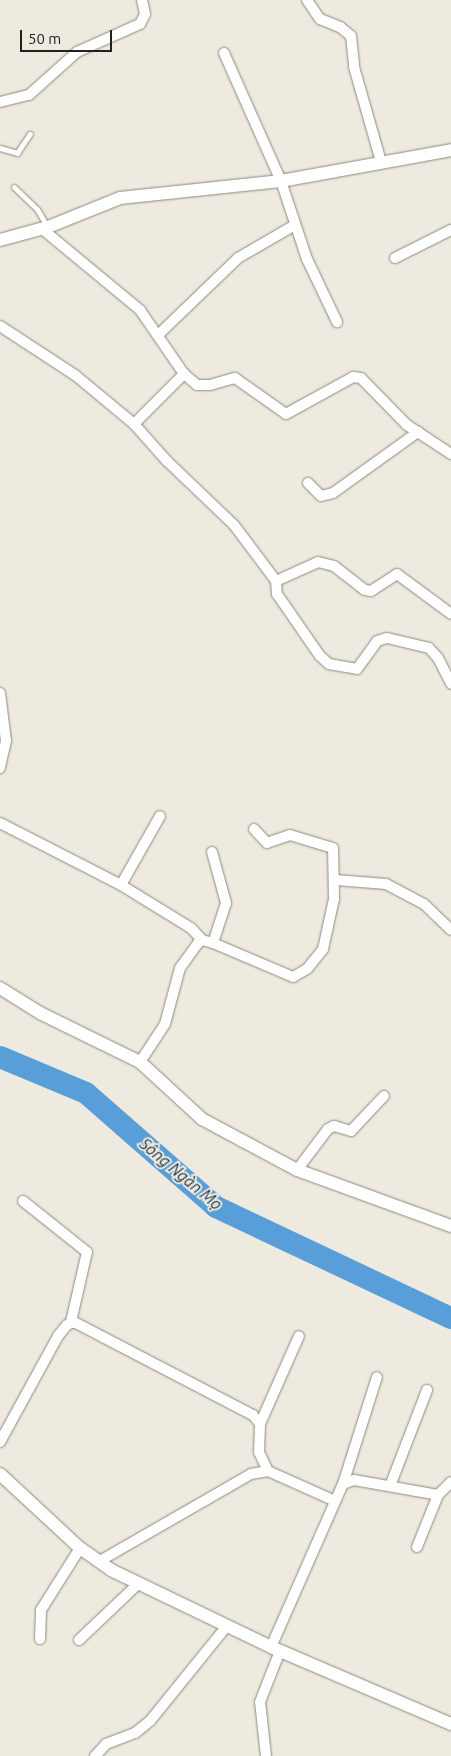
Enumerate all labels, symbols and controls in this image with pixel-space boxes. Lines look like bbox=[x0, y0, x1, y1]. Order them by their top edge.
scale bar bbox=[22, 20, 115, 52]
text: 50 m bbox=[28, 30, 61, 47]
water label: Sông Ngàn Mọ bbox=[136, 1134, 226, 1214]

